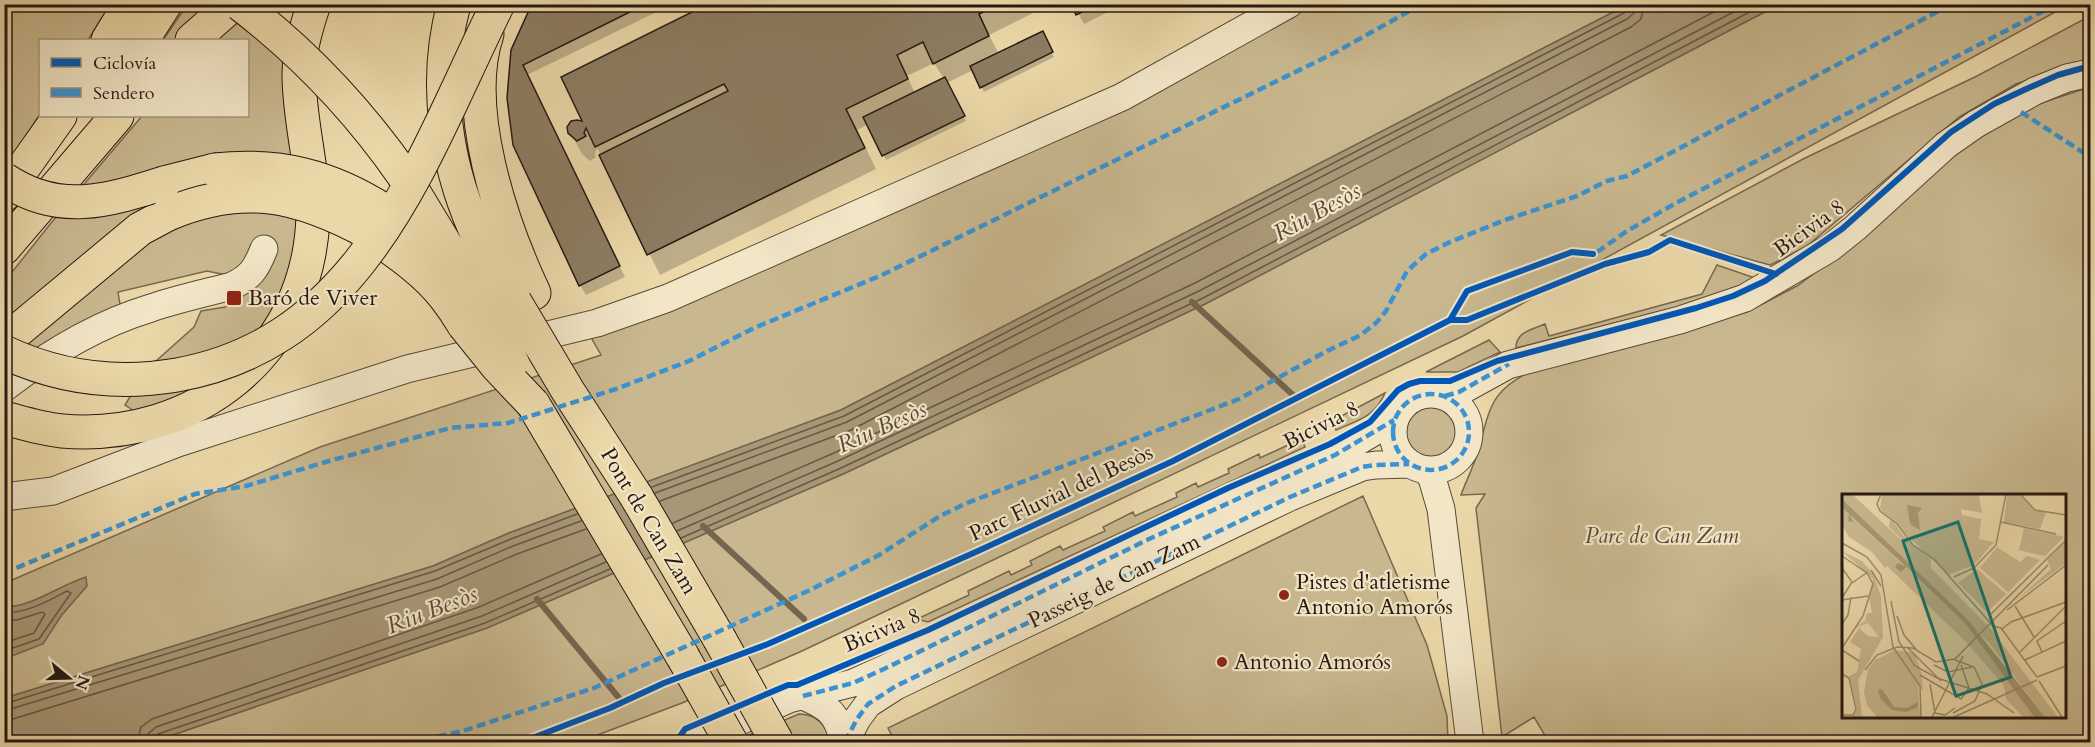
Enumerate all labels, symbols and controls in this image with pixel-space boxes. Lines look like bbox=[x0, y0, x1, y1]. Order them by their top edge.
legend bbox=[39, 39, 249, 117]
text: Ciclovía bbox=[93, 51, 157, 76]
text: Sendero bbox=[93, 81, 155, 106]
water label: Riu Besòs bbox=[1267, 174, 1367, 250]
street label: Bicivia 8 bbox=[1767, 192, 1851, 264]
place label: Baró de Viver bbox=[248, 283, 378, 313]
marker: Baró de Viver bbox=[225, 289, 243, 307]
water label: Riu Besòs bbox=[832, 393, 932, 461]
street label: Bicivia 8 bbox=[1278, 393, 1364, 457]
street label: Parc Fluvial del Besòs bbox=[964, 437, 1158, 549]
street label: Pont de Can Zam bbox=[593, 442, 705, 600]
inset map bbox=[1842, 494, 2065, 717]
park label: Parc de Can Zam bbox=[1585, 521, 1739, 551]
street label: Passeig de Can Zam bbox=[1023, 526, 1205, 636]
place label: Pistes d'atletisme Antonio Amorós bbox=[1296, 567, 1453, 622]
water label: Riu Besòs bbox=[382, 578, 482, 642]
marker: Pistes d'atletisme Antonio Amorós bbox=[1277, 588, 1291, 602]
street label: Bicivia 8 bbox=[839, 600, 925, 660]
place label: Antonio Amorós bbox=[1234, 647, 1391, 677]
north arrow bbox=[39, 648, 99, 708]
marker: Antonio Amorós bbox=[1215, 655, 1229, 669]
text: N bbox=[70, 672, 95, 693]

